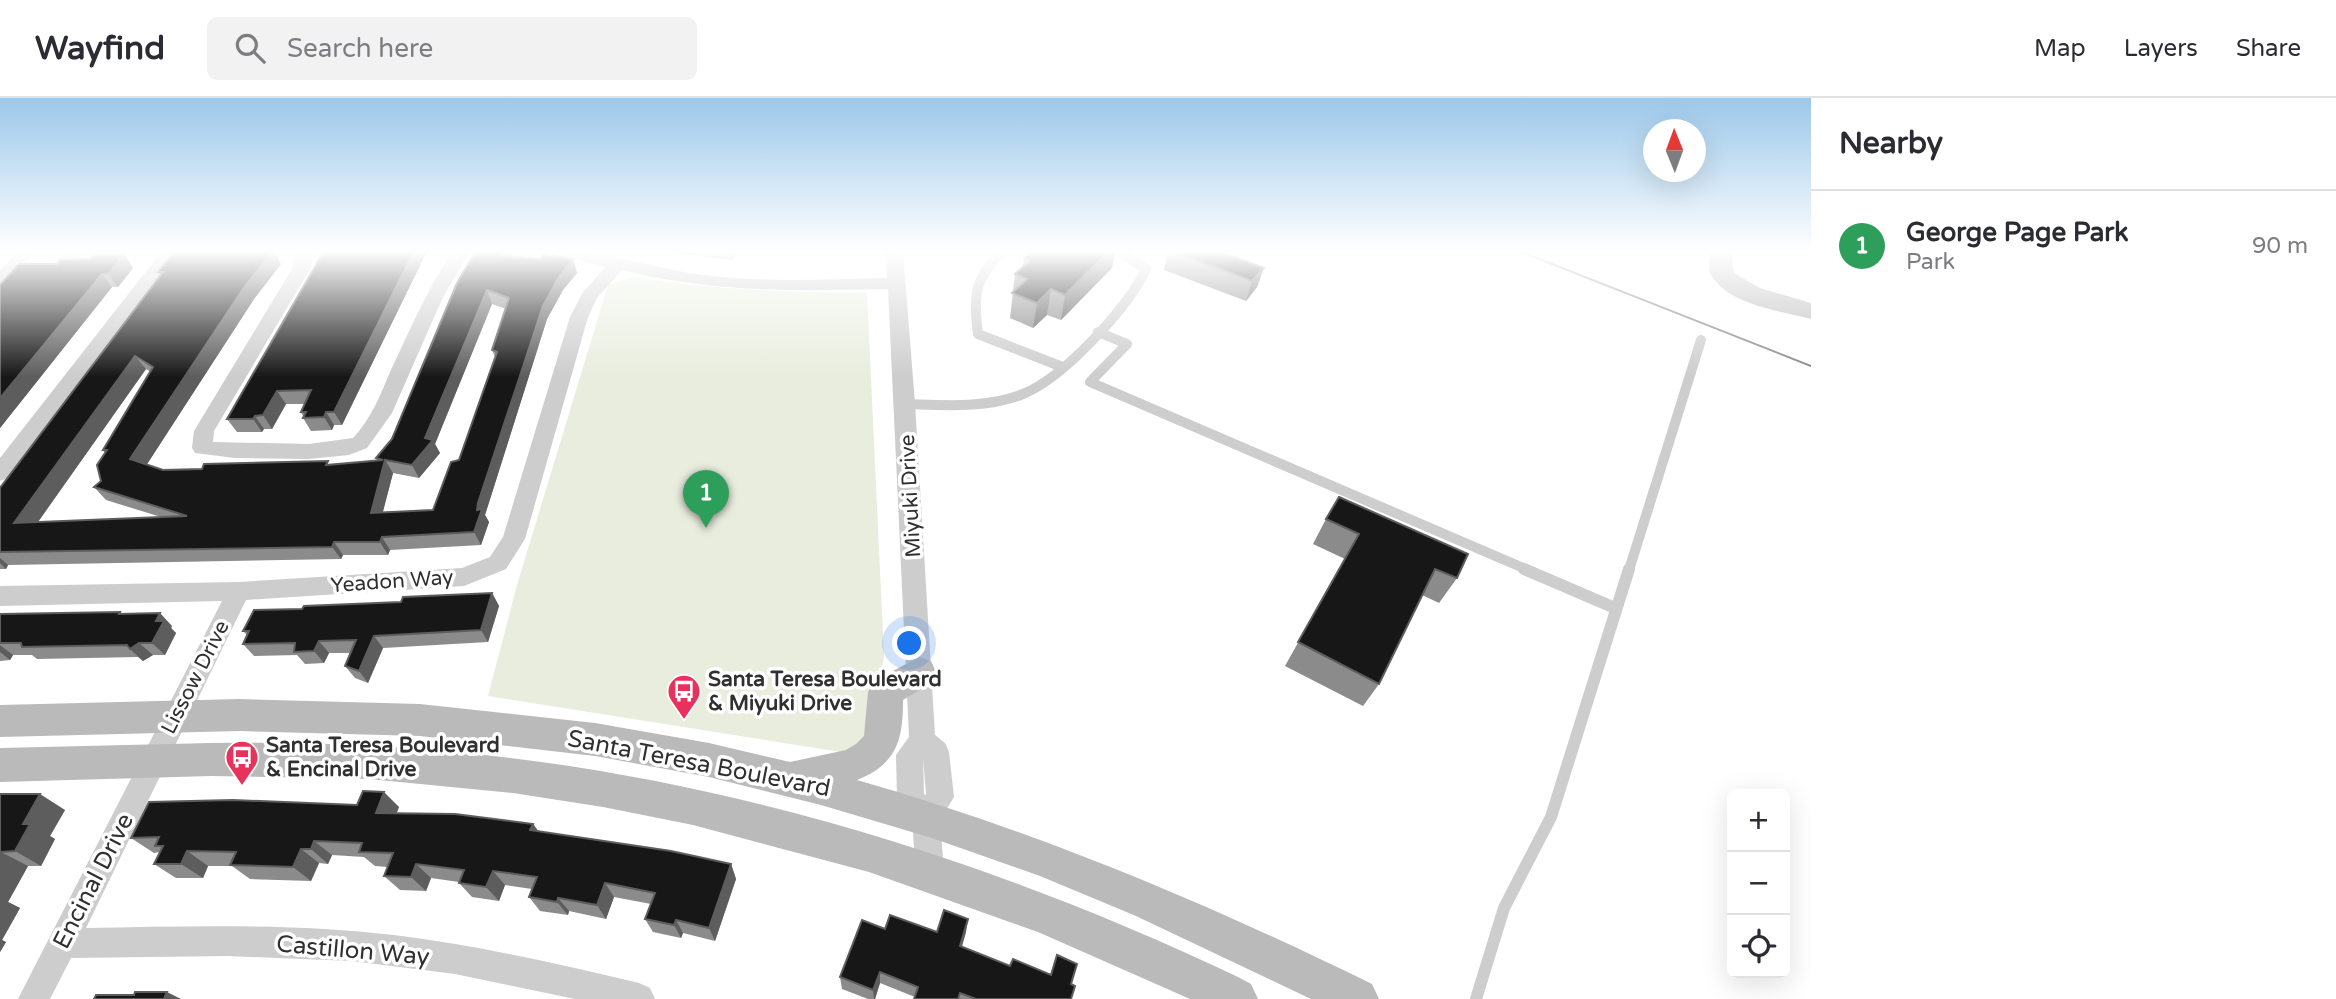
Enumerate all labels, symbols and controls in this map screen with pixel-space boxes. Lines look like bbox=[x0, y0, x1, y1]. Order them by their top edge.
search box bbox=[207, 17, 697, 80]
text: Wayfind bbox=[35, 29, 165, 68]
icon: search bbox=[231, 29, 269, 67]
text: Search here bbox=[287, 33, 433, 64]
text: Map bbox=[2034, 34, 2086, 63]
text: Layers bbox=[2124, 34, 2198, 63]
text: Share bbox=[2236, 34, 2301, 63]
north arrow bbox=[1643, 119, 1706, 182]
text: Nearby bbox=[1839, 125, 1943, 162]
text: George Page Park bbox=[1906, 217, 2128, 248]
text: 1 bbox=[1855, 232, 1869, 260]
text: 90 m bbox=[2252, 232, 2308, 260]
text: Park bbox=[1906, 248, 1955, 276]
street label: Miyuki Drive bbox=[895, 434, 926, 558]
pin: 1 bbox=[683, 470, 729, 528]
street label: Yeadon Way bbox=[330, 565, 454, 598]
street label: Lissow Drive bbox=[156, 616, 235, 738]
your location bbox=[892, 626, 926, 660]
place label: Santa Teresa Boulevard & Miyuki Drive bbox=[708, 667, 942, 716]
bus stop icon: Santa Teresa Boulevard & Miyuki Drive bbox=[665, 672, 703, 721]
street label: Santa Teresa Boulevard bbox=[565, 724, 833, 803]
place label: Santa Teresa Boulevard & Encinal Drive bbox=[266, 733, 500, 782]
bus stop icon: Santa Teresa Boulevard & Encinal Drive bbox=[223, 738, 261, 787]
map controls bbox=[1727, 789, 1790, 978]
button: + bbox=[1727, 789, 1790, 852]
street label: Encinal Drive bbox=[47, 809, 140, 954]
button: − bbox=[1727, 852, 1790, 915]
button: locate bbox=[1727, 915, 1790, 978]
street label: Castillon Way bbox=[275, 929, 431, 972]

